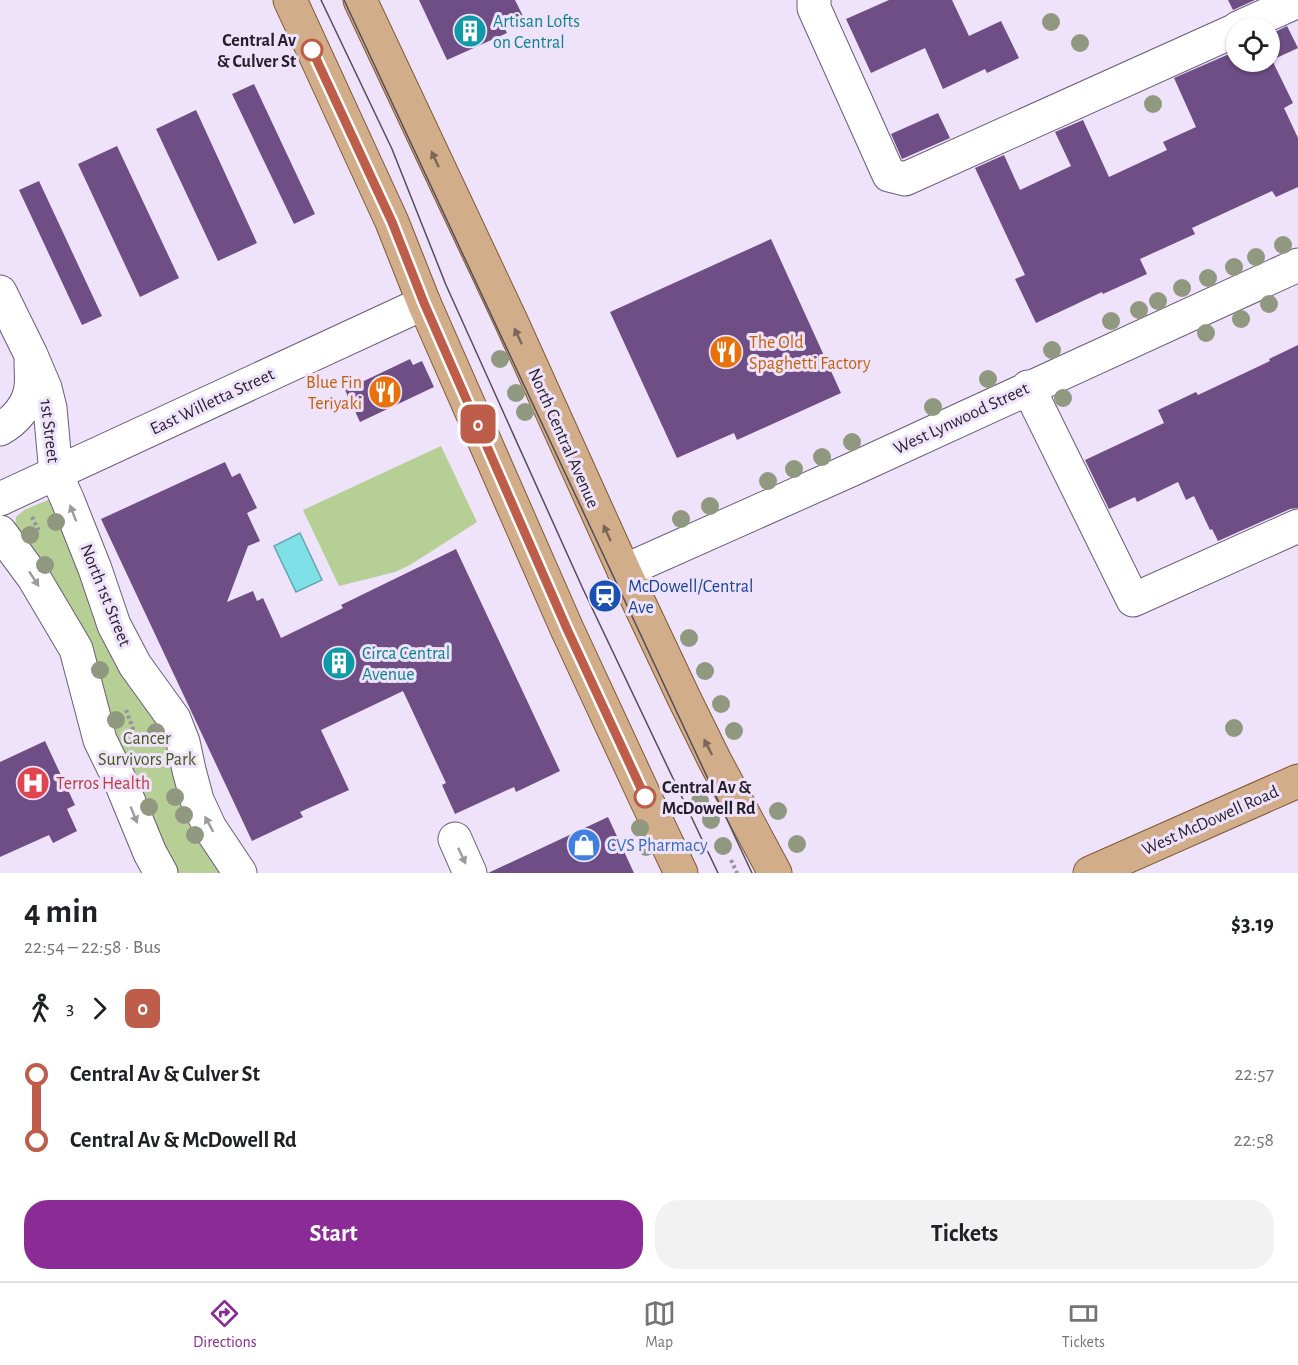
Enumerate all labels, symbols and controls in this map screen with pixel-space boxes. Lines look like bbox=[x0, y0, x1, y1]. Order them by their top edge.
building icon: Artisan Lofts on Central bbox=[452, 13, 488, 49]
place label: Artisan Lofts on Central bbox=[493, 13, 580, 52]
map controls bbox=[1226, 18, 1280, 72]
button: locate bbox=[1226, 18, 1280, 72]
place label: Central Av & Culver St bbox=[217, 32, 296, 71]
marker: Central Av & Culver St bbox=[301, 39, 323, 61]
one-way arrow bbox=[431, 151, 440, 168]
one-way arrow bbox=[512, 327, 522, 345]
restaurant icon: The Old Spaghetti Factory bbox=[708, 334, 744, 370]
place label: The Old Spaghetti Factory bbox=[749, 334, 871, 373]
street label: East Willetta Street bbox=[148, 365, 278, 439]
street label: North Central Avenue bbox=[524, 366, 602, 511]
place label: Blue Fin Teriyaki bbox=[306, 374, 362, 413]
restaurant icon: Blue Fin Teriyaki bbox=[367, 374, 403, 410]
street label: West Lynwood Street bbox=[891, 380, 1032, 458]
street label: 1st Street bbox=[36, 398, 62, 464]
line badge: 0 bbox=[458, 404, 498, 444]
text: 0 bbox=[473, 414, 483, 435]
one-way arrow bbox=[67, 504, 77, 522]
one-way arrow bbox=[602, 523, 612, 541]
street label: North 1st Street bbox=[76, 542, 134, 649]
one-way arrow bbox=[28, 571, 39, 587]
station icon: McDowell/Central Ave bbox=[587, 578, 623, 614]
place label: McDowell/Central Ave bbox=[628, 578, 753, 617]
building icon: Circa Central Avenue bbox=[321, 645, 357, 681]
place label: Circa Central Avenue bbox=[362, 645, 450, 684]
park label: Cancer Survivors Park bbox=[98, 730, 197, 769]
one-way arrow bbox=[703, 738, 713, 755]
hospital icon: Terros Health bbox=[15, 765, 51, 801]
place label: Terros Health bbox=[56, 775, 150, 793]
place label: Central Av & McDowell Rd bbox=[662, 779, 756, 818]
street label: West McDowell Road bbox=[1139, 783, 1281, 859]
marker: Central Av & McDowell Rd bbox=[634, 786, 656, 808]
one-way arrow bbox=[130, 806, 139, 824]
one-way arrow bbox=[204, 815, 214, 832]
shop icon: CVS Pharmacy bbox=[566, 827, 602, 863]
place label: CVS Pharmacy bbox=[607, 837, 708, 855]
one-way arrow bbox=[458, 848, 467, 865]
text: 4 min bbox=[24, 896, 98, 929]
text: $3.19 bbox=[1231, 913, 1274, 935]
text: 22:54 – 22:58 · Bus bbox=[24, 937, 161, 957]
icon: walk bbox=[24, 992, 57, 1025]
icon: forward bbox=[83, 992, 116, 1025]
text: 3 bbox=[66, 998, 74, 1018]
text: 0 bbox=[137, 998, 148, 1019]
text: Central Av & Culver St bbox=[70, 1063, 260, 1085]
text: 22:57 bbox=[1235, 1064, 1274, 1084]
text: Central Av & McDowell Rd bbox=[70, 1129, 296, 1151]
text: 22:58 bbox=[1233, 1130, 1274, 1150]
button: Start bbox=[24, 1200, 643, 1269]
button: Tickets bbox=[655, 1200, 1274, 1269]
tab: Directions bbox=[193, 1297, 257, 1352]
tab: Map bbox=[643, 1297, 676, 1352]
tab: Tickets bbox=[1062, 1297, 1105, 1352]

